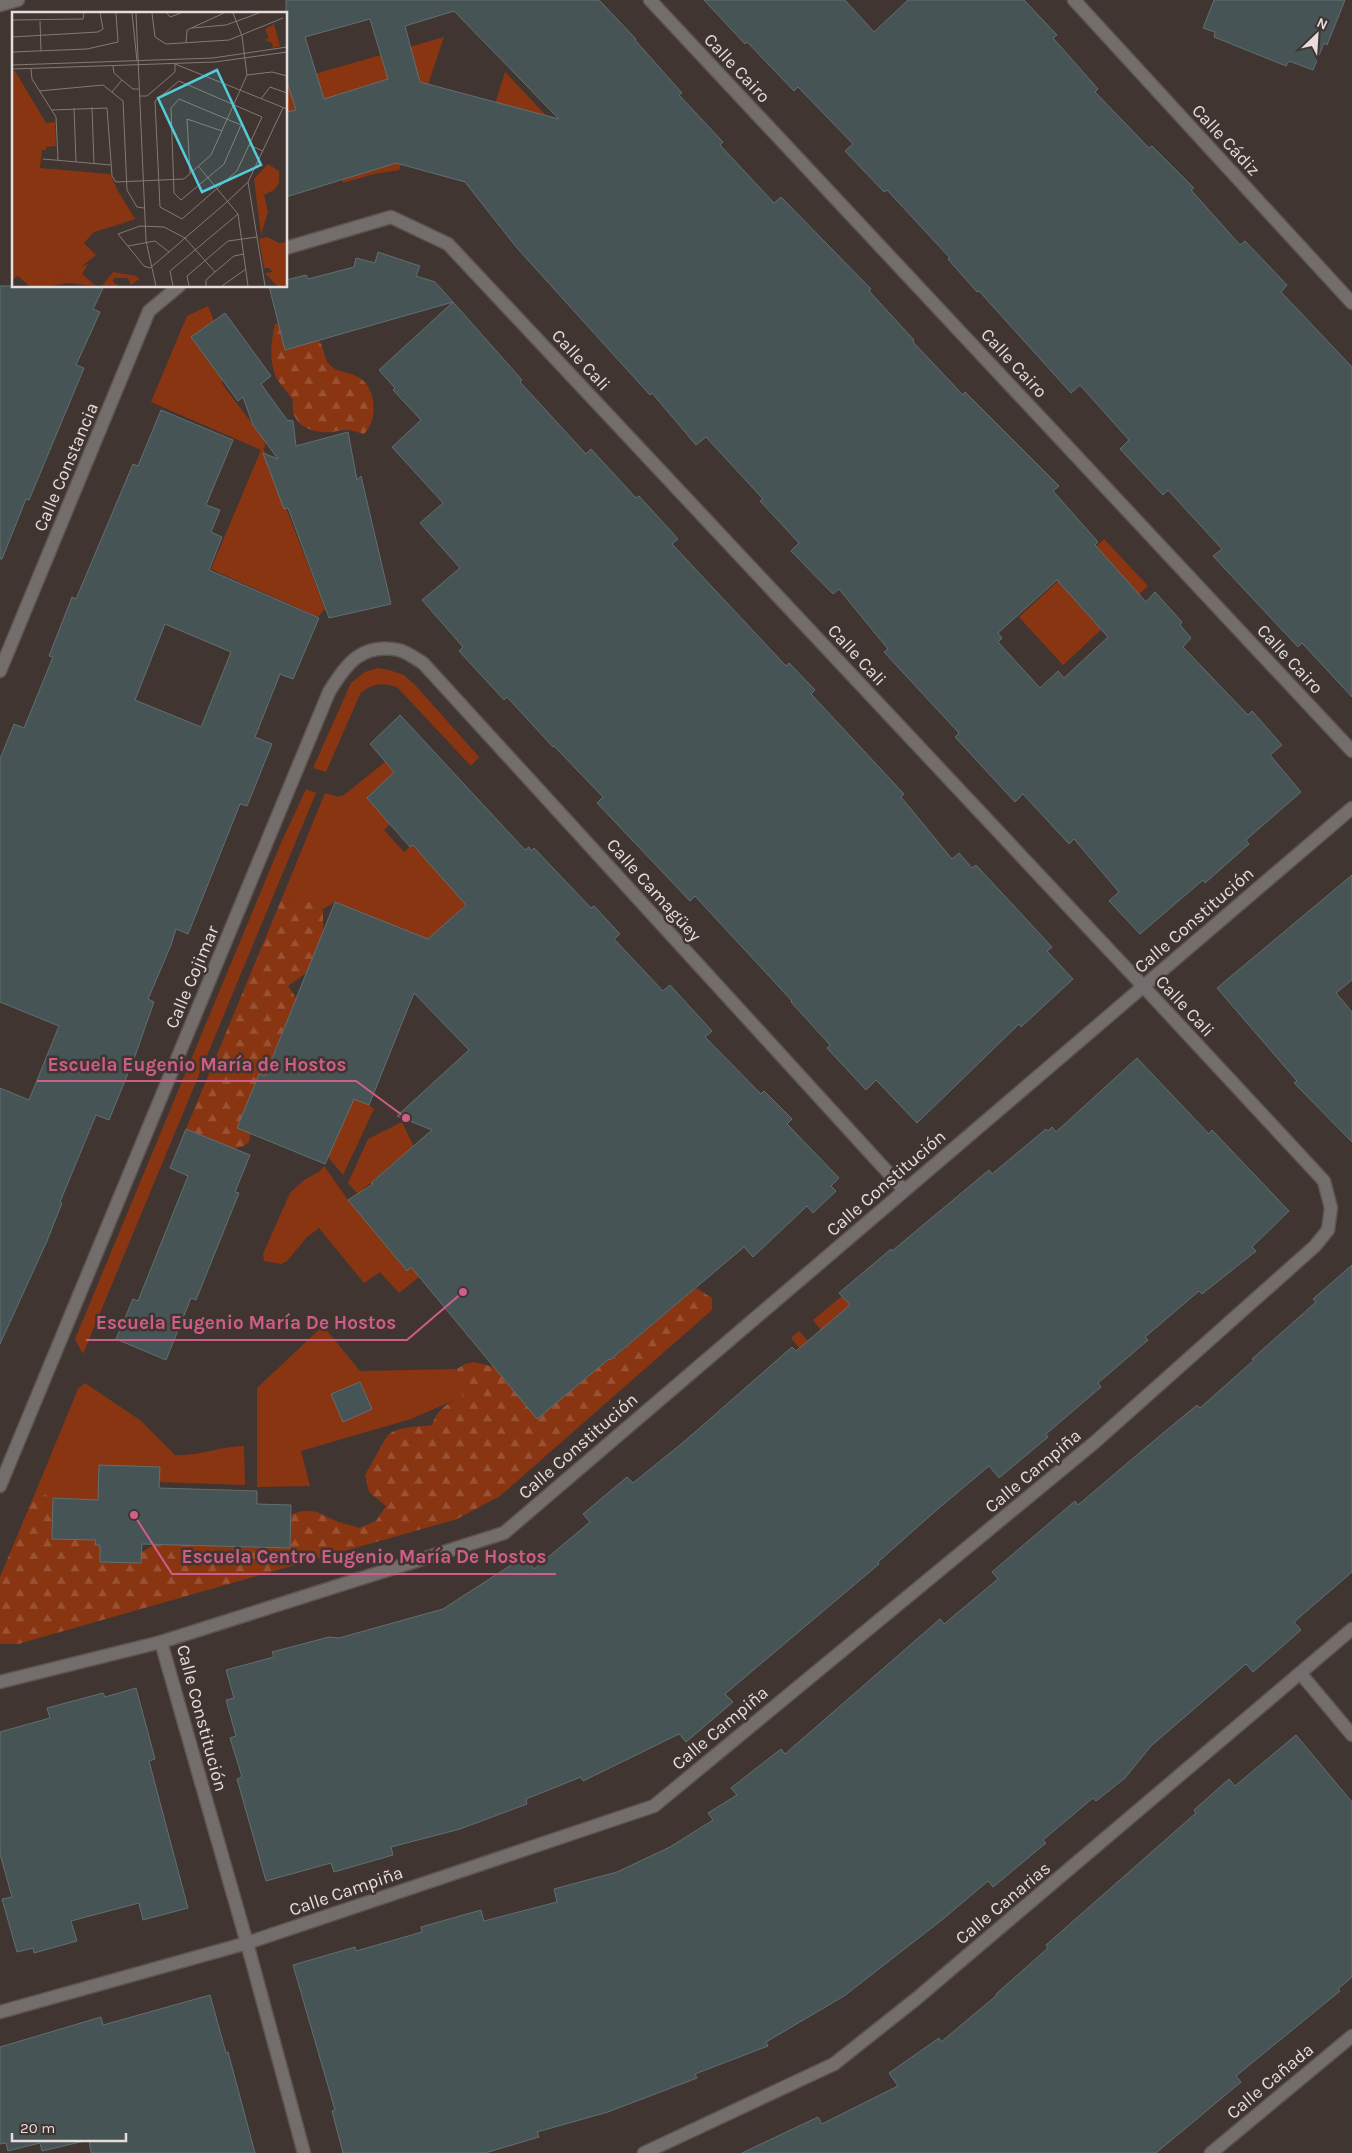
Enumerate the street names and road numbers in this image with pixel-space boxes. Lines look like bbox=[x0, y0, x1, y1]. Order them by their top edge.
street label: Calle Cairo bbox=[699, 29, 775, 107]
street label: Calle Cádiz bbox=[1187, 100, 1265, 180]
street label: Calle Cairo bbox=[976, 324, 1052, 402]
street label: Calle Cali bbox=[547, 325, 615, 395]
street label: Calle Constancia bbox=[29, 399, 103, 535]
street label: Calle Cali bbox=[823, 620, 891, 690]
street label: Calle Cairo bbox=[1252, 620, 1328, 698]
street label: Calle Camagüey bbox=[602, 834, 706, 946]
street label: Calle Constitución bbox=[1130, 862, 1258, 978]
street label: Calle Cojimar bbox=[160, 922, 224, 1032]
street label: Calle Cali bbox=[1151, 971, 1219, 1041]
street label: Calle Constitución bbox=[822, 1125, 950, 1241]
street label: Calle Constitución bbox=[514, 1388, 642, 1504]
street label: Calle Campiña bbox=[980, 1424, 1086, 1518]
street label: Calle Constitución bbox=[172, 1642, 232, 1794]
street label: Calle Campiña bbox=[667, 1681, 773, 1775]
street label: Calle Canarias bbox=[951, 1857, 1055, 1949]
street label: Calle Campiña bbox=[286, 1861, 406, 1921]
street label: Calle Cañada bbox=[1222, 2038, 1318, 2124]

